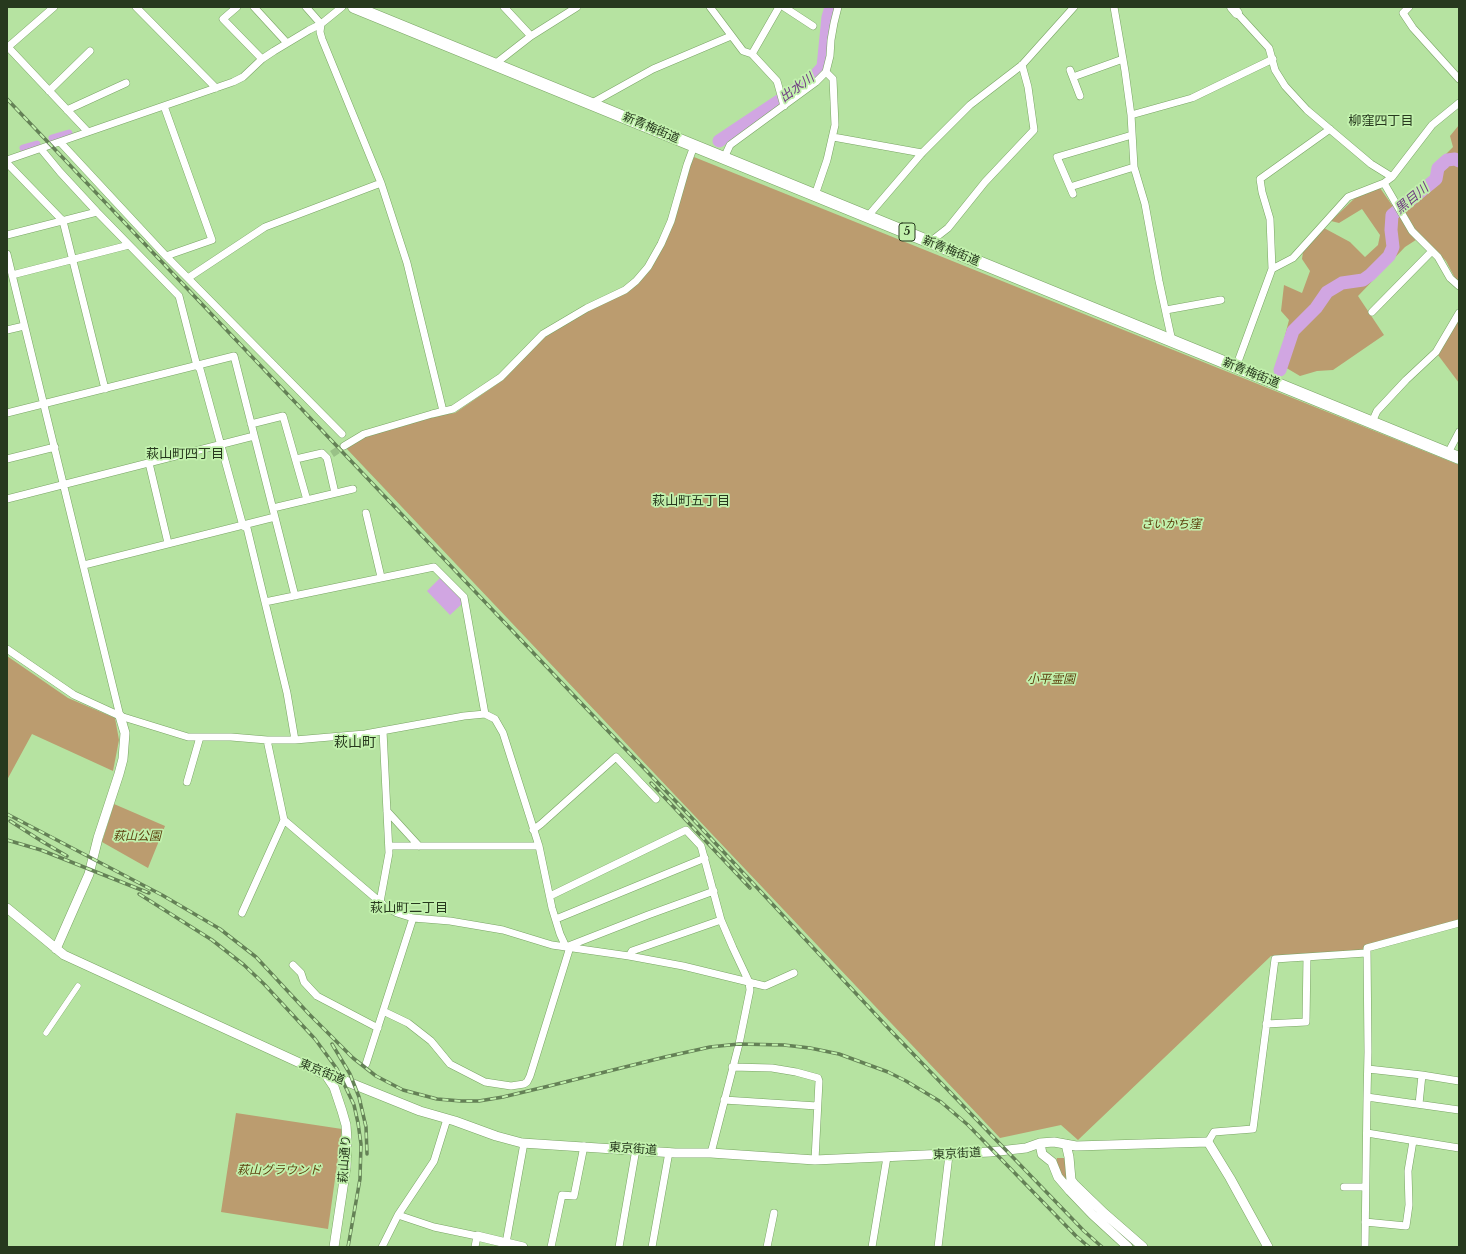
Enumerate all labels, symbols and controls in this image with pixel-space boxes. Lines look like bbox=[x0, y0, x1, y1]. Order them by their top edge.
water label: 出水川 bbox=[777, 70, 817, 106]
street label: 新青梅街道 bbox=[621, 110, 681, 146]
district label: 柳窪四丁目 bbox=[1349, 113, 1413, 129]
water label: 黒目川 bbox=[1392, 180, 1432, 218]
road number: 5 bbox=[899, 223, 915, 241]
street label: 新青梅街道 bbox=[920, 233, 982, 269]
street label: 新青梅街道 bbox=[1220, 355, 1282, 391]
district label: 萩山町四丁目 bbox=[146, 446, 224, 462]
district label: 萩山町五丁目 bbox=[652, 493, 730, 509]
park label: さいかち窪 bbox=[1141, 518, 1201, 532]
park label: 小平霊園 bbox=[1027, 673, 1075, 687]
district label: 萩山町 bbox=[334, 735, 376, 751]
park label: 萩山公園 bbox=[113, 830, 161, 844]
district label: 萩山町二丁目 bbox=[370, 900, 448, 916]
street label: 東京街道 bbox=[297, 1056, 347, 1088]
street label: 萩山通り bbox=[336, 1135, 354, 1183]
street label: 東京街道 bbox=[609, 1140, 657, 1158]
street label: 東京街道 bbox=[933, 1146, 981, 1162]
park label: 萩山グラウンド bbox=[237, 1164, 321, 1178]

